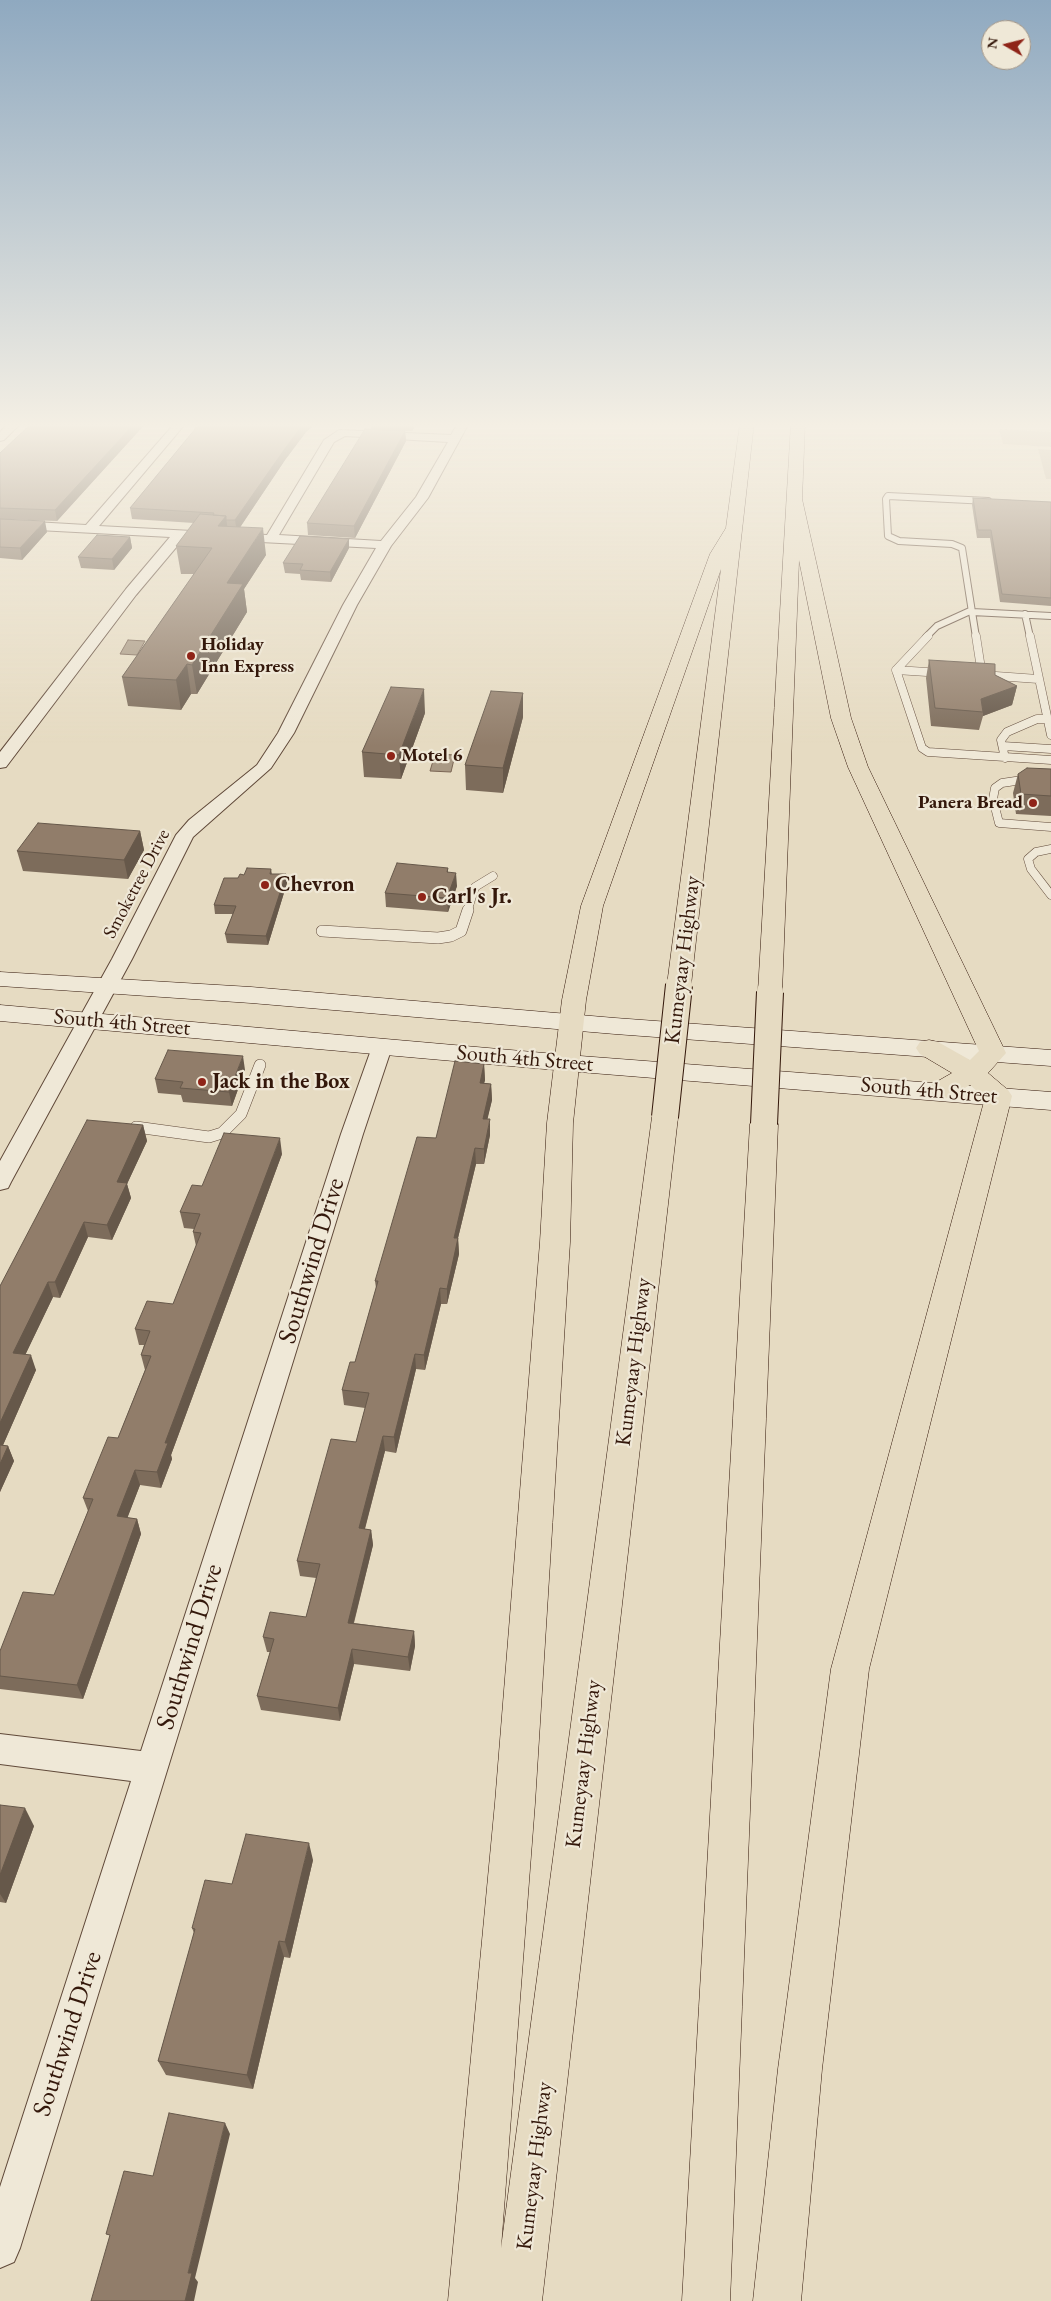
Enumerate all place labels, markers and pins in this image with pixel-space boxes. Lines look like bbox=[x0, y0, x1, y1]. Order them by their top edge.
place label: Holiday Inn Express bbox=[201, 634, 294, 678]
marker: Holiday Inn Express bbox=[185, 650, 197, 662]
place label: Motel 6 bbox=[401, 745, 462, 767]
marker: Motel 6 bbox=[385, 750, 397, 762]
place label: Panera Bread bbox=[918, 792, 1023, 814]
marker: Panera Bread bbox=[1027, 797, 1039, 809]
place label: Chevron bbox=[275, 872, 355, 898]
marker: Chevron bbox=[259, 879, 271, 891]
place label: Carl's Jr. bbox=[432, 884, 512, 910]
marker: Carl's Jr. bbox=[416, 891, 428, 903]
place label: Jack in the Box bbox=[212, 1069, 350, 1095]
marker: Jack in the Box bbox=[196, 1076, 208, 1088]

